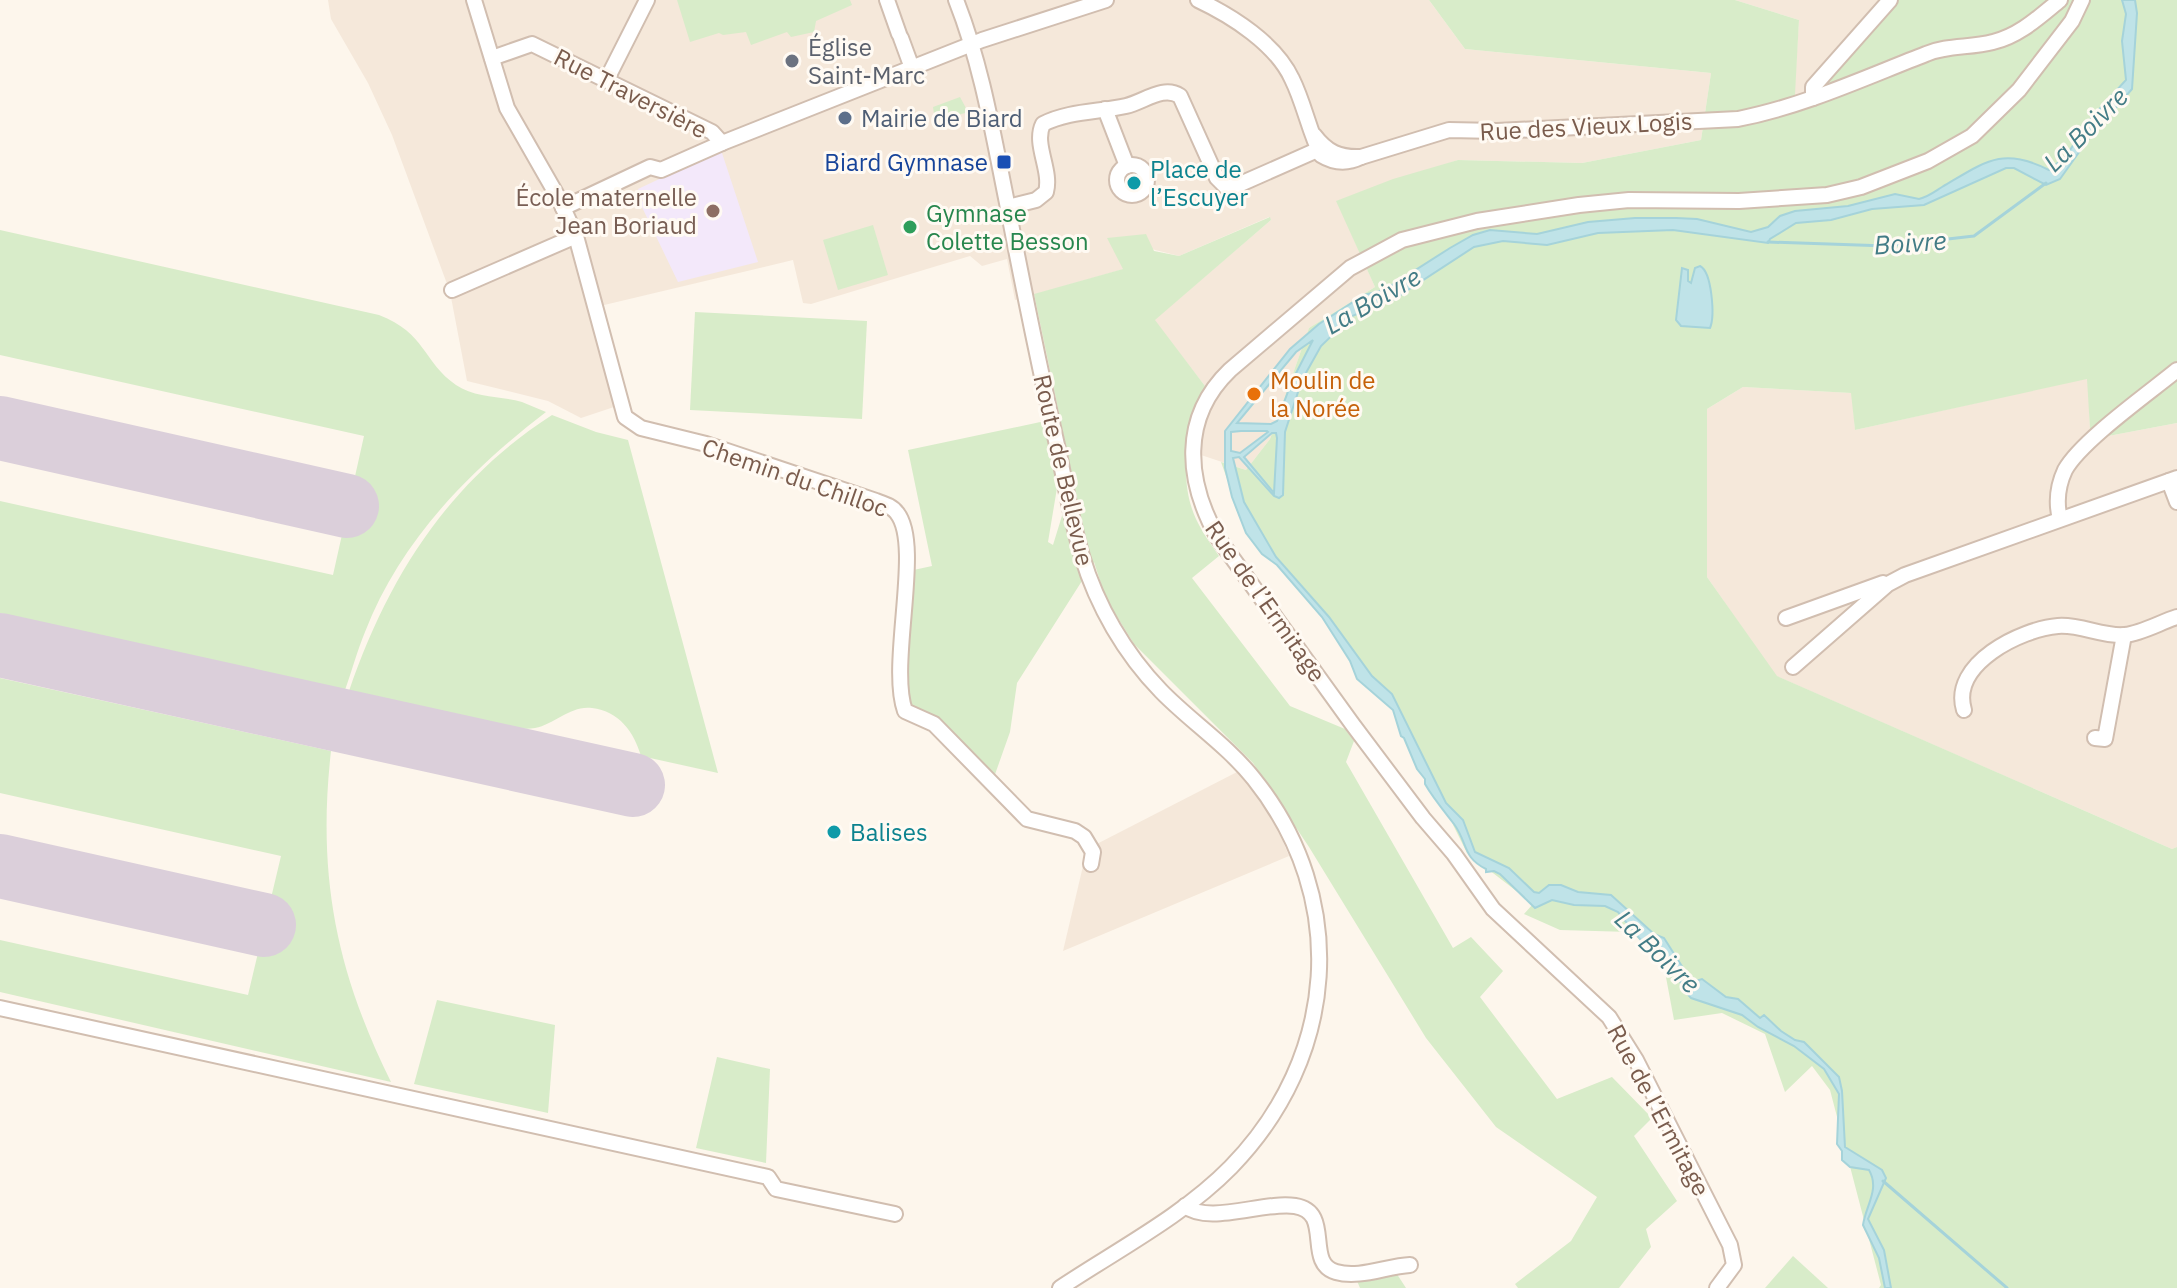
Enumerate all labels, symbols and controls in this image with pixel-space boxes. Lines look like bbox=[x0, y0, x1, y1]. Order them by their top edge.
place label: Église Saint-Marc bbox=[808, 31, 925, 91]
street label: Rue Traversière bbox=[549, 41, 713, 145]
marker: Église Saint-Marc bbox=[783, 52, 801, 70]
water label: La Boivre bbox=[2035, 79, 2135, 179]
place label: Mairie de Biard bbox=[861, 102, 1023, 134]
street label: Rue des Vieux Logis bbox=[1479, 104, 1693, 148]
marker: Mairie de Biard bbox=[836, 109, 854, 127]
place label: Biard Gymnase bbox=[824, 146, 988, 178]
marker: Biard Gymnase bbox=[995, 153, 1013, 171]
place label: Place de l’Escuyer bbox=[1150, 153, 1248, 213]
marker: Place de l’Escuyer bbox=[1125, 174, 1143, 192]
place label: École maternelle Jean Boriaud bbox=[516, 181, 697, 241]
place label: Gymnase Colette Besson bbox=[926, 197, 1089, 257]
marker: École maternelle Jean Boriaud bbox=[704, 202, 722, 220]
marker: Gymnase Colette Besson bbox=[901, 218, 919, 236]
water label: Boivre bbox=[1873, 223, 1947, 261]
water label: La Boivre bbox=[1318, 259, 1426, 341]
place label: Moulin de la Norée bbox=[1270, 364, 1375, 424]
street label: Route de Bellevue bbox=[1026, 371, 1102, 569]
marker: Moulin de la Norée bbox=[1245, 385, 1263, 403]
street label: Chemin du Chilloc bbox=[698, 430, 892, 524]
street label: Rue de l’Ermitage bbox=[1198, 514, 1334, 688]
place label: Balises bbox=[850, 816, 928, 848]
marker: Balises bbox=[825, 823, 843, 841]
water label: La Boivre bbox=[1608, 902, 1708, 1000]
street label: Rue de l’Ermitage bbox=[1600, 1019, 1718, 1201]

